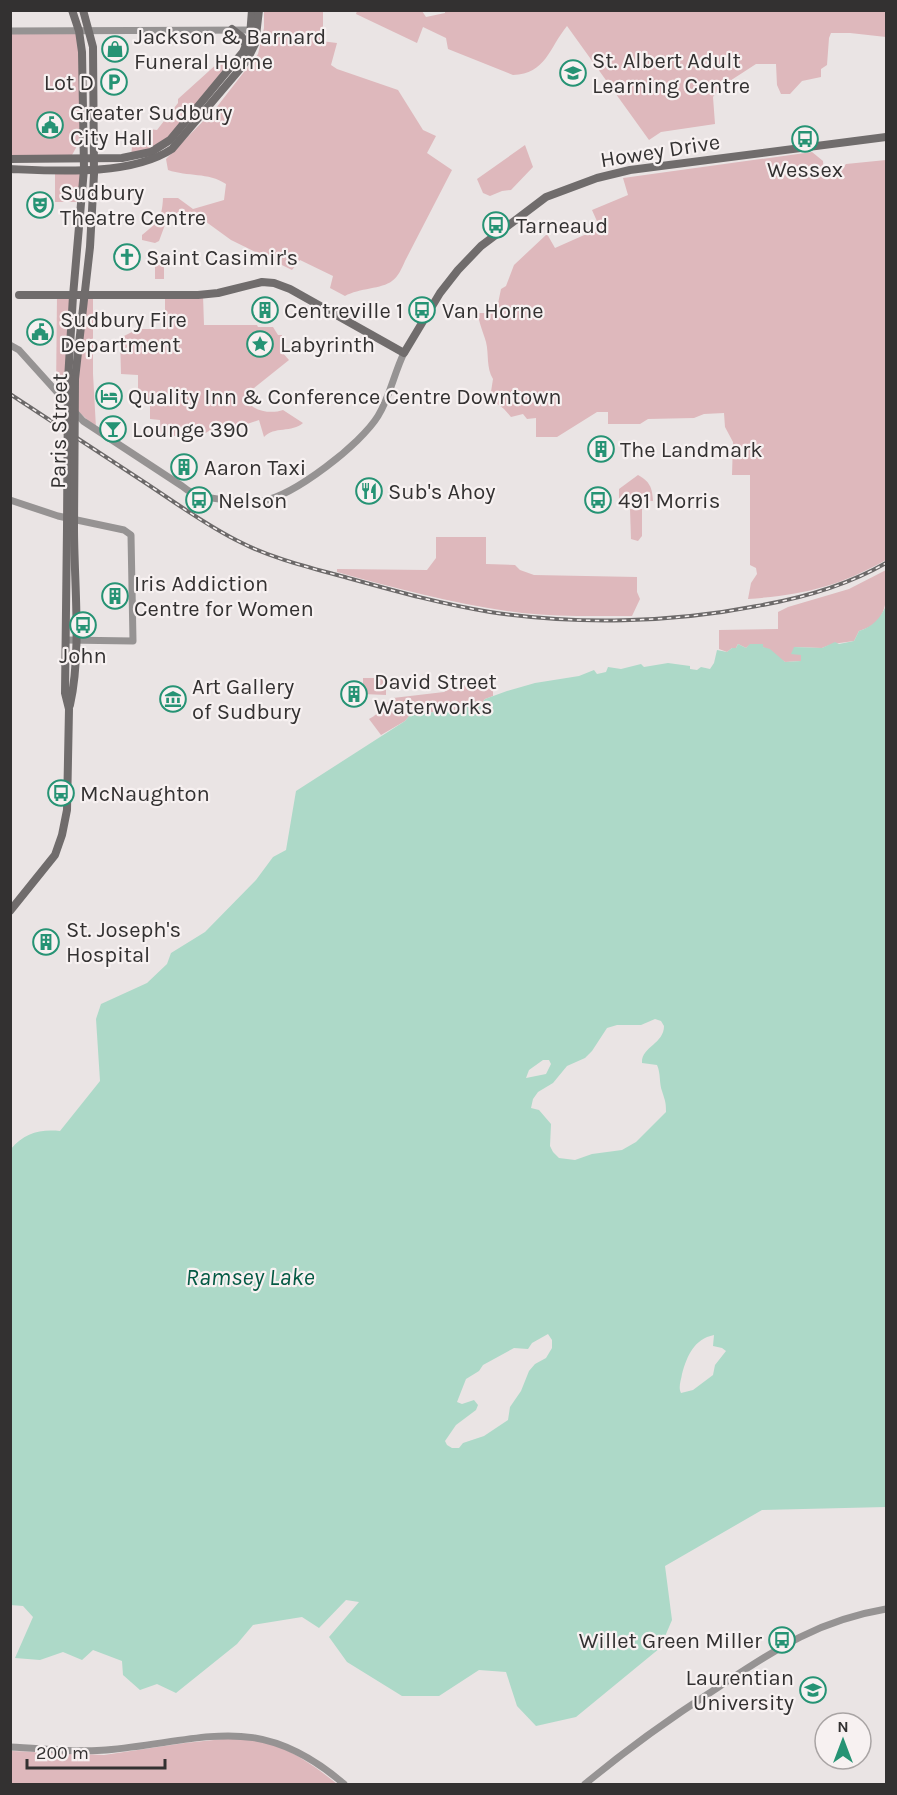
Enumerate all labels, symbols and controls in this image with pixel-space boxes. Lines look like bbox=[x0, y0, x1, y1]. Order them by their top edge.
place label: Jackson & Barnard Funeral Home bbox=[134, 24, 326, 75]
shop icon: Jackson & Barnard Funeral Home bbox=[100, 34, 130, 64]
place label: St. Albert Adult Learning Centre bbox=[592, 48, 750, 99]
school or university icon: St. Albert Adult Learning Centre bbox=[558, 58, 588, 88]
parking icon: Lot D bbox=[99, 67, 129, 97]
place label: Lot D bbox=[44, 70, 94, 96]
place label: Greater Sudbury City Hall bbox=[70, 100, 232, 151]
public building icon: Greater Sudbury City Hall bbox=[35, 110, 65, 140]
bus stop icon: Wessex bbox=[790, 124, 820, 154]
street label: Howey Drive bbox=[598, 129, 722, 173]
place label: Wessex bbox=[767, 157, 843, 183]
place label: Sudbury Theatre Centre bbox=[60, 180, 206, 231]
theatre icon: Sudbury Theatre Centre bbox=[25, 190, 55, 220]
bus stop icon: Tarneaud bbox=[481, 210, 511, 240]
place label: Tarneaud bbox=[516, 213, 608, 239]
church icon: Saint Casimir's bbox=[112, 242, 142, 272]
place label: Saint Casimir's bbox=[146, 245, 298, 271]
building icon: Centreville 1 bbox=[250, 295, 280, 325]
bus stop icon: Van Horne bbox=[407, 295, 437, 325]
place label: Centreville 1 bbox=[284, 298, 403, 324]
place label: Van Horne bbox=[442, 298, 544, 324]
place label: Sudbury Fire Department bbox=[60, 307, 187, 358]
public building icon: Sudbury Fire Department bbox=[25, 317, 55, 347]
place icon: Labyrinth bbox=[245, 329, 275, 359]
place label: Labyrinth bbox=[280, 332, 375, 358]
street label: Paris Street bbox=[45, 373, 73, 489]
hotel icon: Quality Inn & Conference Centre Downtown bbox=[94, 381, 124, 411]
place label: Quality Inn & Conference Centre Downtown bbox=[128, 384, 562, 410]
bar icon: Lounge 390 bbox=[98, 414, 128, 444]
place label: Lounge 390 bbox=[132, 417, 249, 443]
building icon: The Landmark bbox=[586, 434, 616, 464]
place label: The Landmark bbox=[620, 437, 763, 463]
building icon: Aaron Taxi bbox=[169, 452, 199, 482]
place label: Aaron Taxi bbox=[204, 455, 306, 481]
restaurant icon: Sub's Ahoy bbox=[354, 476, 384, 506]
place label: Sub's Ahoy bbox=[388, 479, 496, 505]
bus stop icon: Nelson bbox=[184, 485, 214, 515]
bus stop icon: 491 Morris bbox=[583, 485, 613, 515]
place label: Nelson bbox=[218, 488, 287, 514]
place label: 491 Morris bbox=[618, 488, 720, 514]
place label: Iris Addiction Centre for Women bbox=[134, 571, 314, 622]
building icon: Iris Addiction Centre for Women bbox=[100, 581, 130, 611]
bus stop icon: John bbox=[68, 610, 98, 640]
place label: John bbox=[59, 643, 107, 669]
place label: David Street Waterworks bbox=[374, 669, 497, 720]
place label: Art Gallery of Sudbury bbox=[192, 674, 301, 725]
building icon: David Street Waterworks bbox=[339, 679, 369, 709]
museum icon: Art Gallery of Sudbury bbox=[158, 684, 188, 714]
bus stop icon: McNaughton bbox=[46, 778, 76, 808]
place label: McNaughton bbox=[80, 781, 210, 807]
place label: St. Joseph's Hospital bbox=[66, 917, 181, 968]
building icon: St. Joseph's Hospital bbox=[31, 927, 61, 957]
water label: Ramsey Lake bbox=[185, 1263, 315, 1291]
bus stop icon: Willet Green Miller bbox=[767, 1625, 797, 1655]
place label: Willet Green Miller bbox=[579, 1628, 762, 1654]
place label: Laurentian University bbox=[686, 1665, 794, 1716]
school or university icon: Laurentian University bbox=[798, 1675, 828, 1705]
north arrow bbox=[813, 1711, 873, 1771]
text: N bbox=[837, 1717, 849, 1736]
scale bar bbox=[27, 1732, 165, 1770]
text: 200 m bbox=[36, 1742, 89, 1764]

